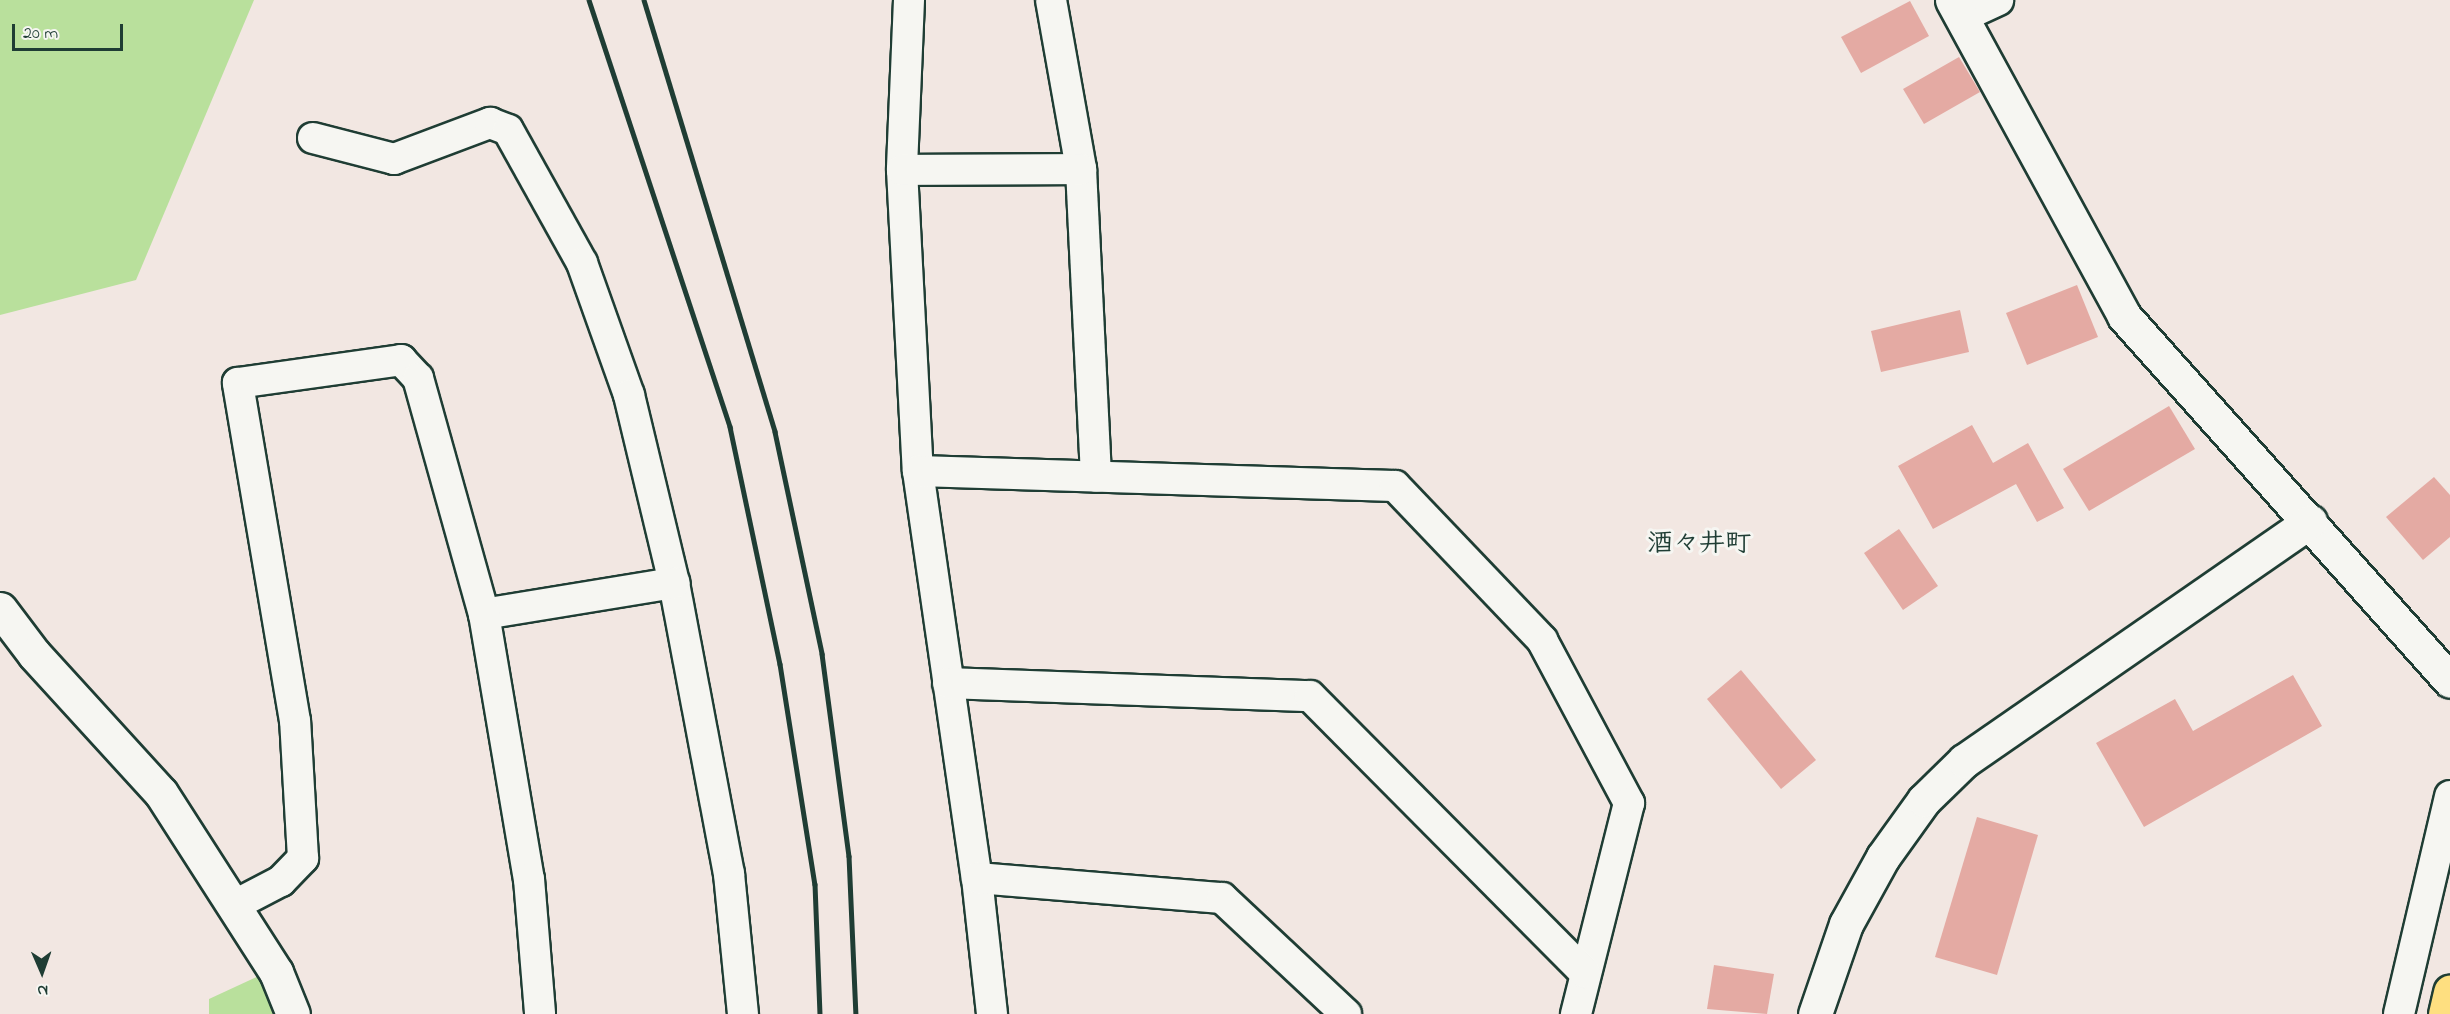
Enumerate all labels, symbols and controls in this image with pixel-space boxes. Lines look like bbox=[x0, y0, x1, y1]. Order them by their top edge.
scale bar bbox=[15, 12, 126, 50]
text: 20 m bbox=[23, 21, 58, 47]
district label: 酒々井町 bbox=[1647, 530, 1751, 562]
north arrow bbox=[12, 942, 72, 1002]
text: N bbox=[37, 978, 48, 1002]

